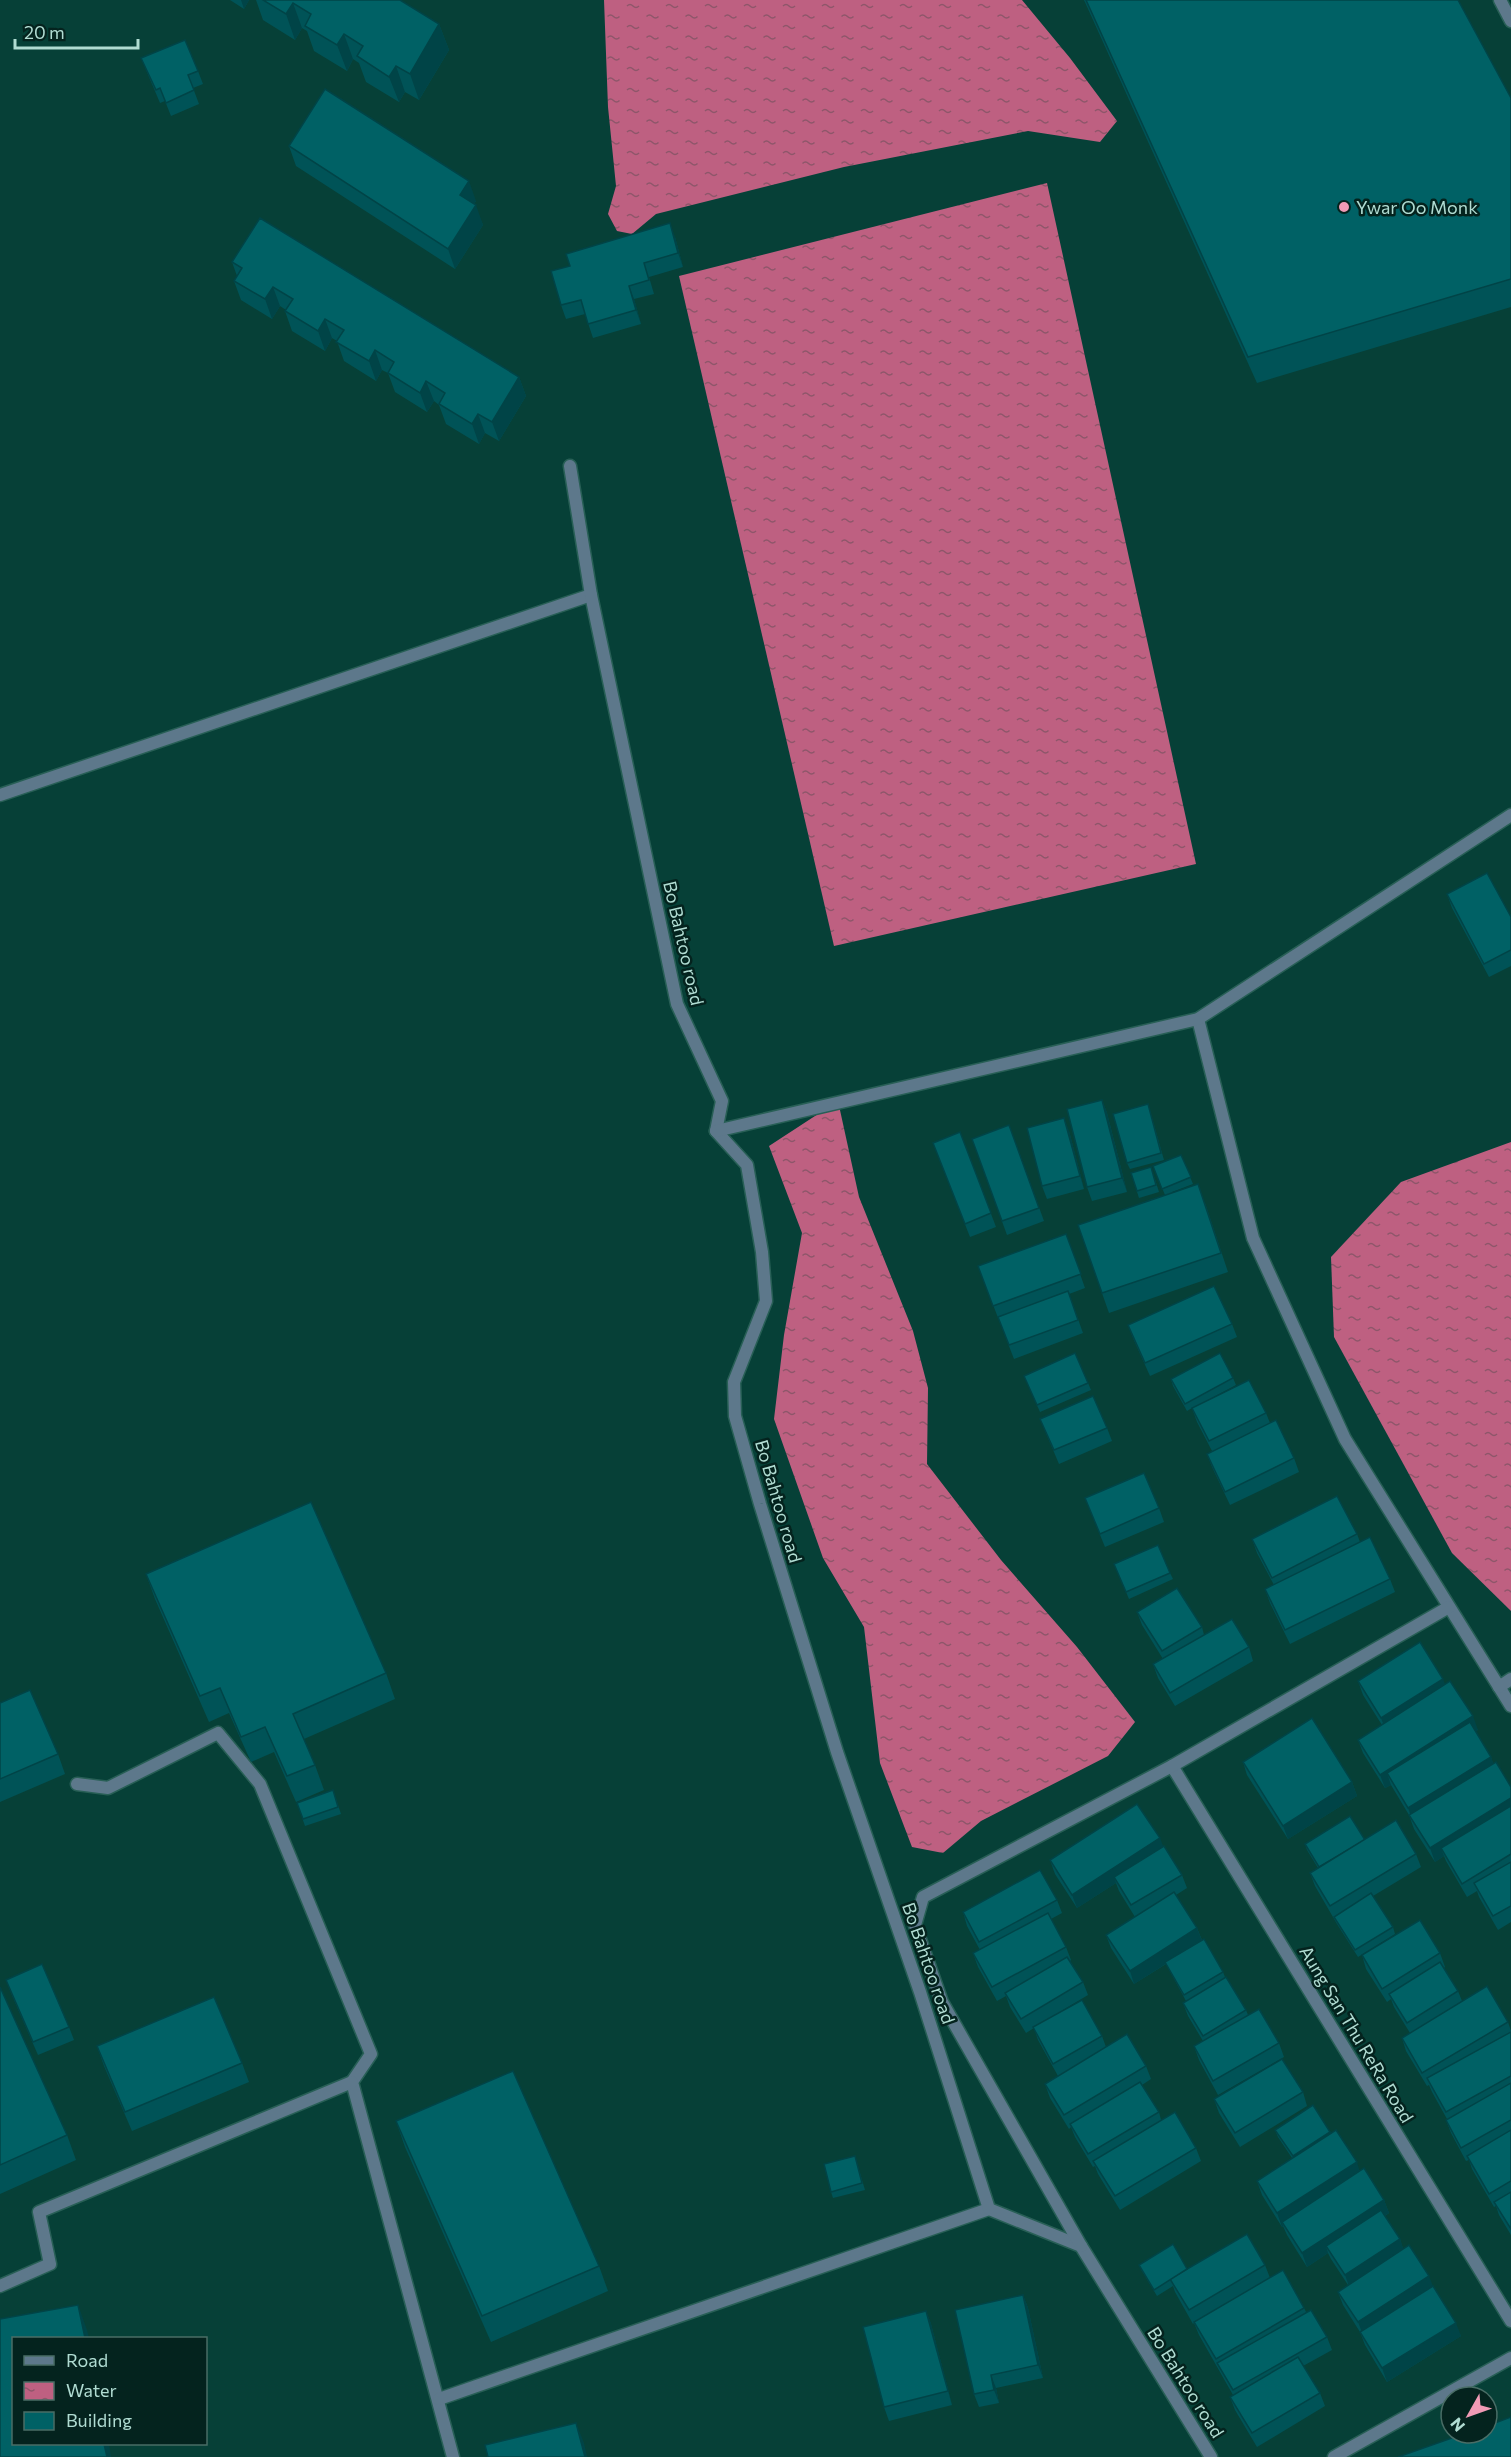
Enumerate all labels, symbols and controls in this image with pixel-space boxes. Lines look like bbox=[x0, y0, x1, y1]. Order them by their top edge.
scale bar bbox=[15, 12, 138, 50]
text: 20 m bbox=[24, 21, 65, 43]
place label: Ywar Oo Monk bbox=[1356, 196, 1478, 218]
marker: Ywar Oo Monk bbox=[1337, 200, 1351, 214]
street label: Bo Bahtoo road bbox=[659, 879, 709, 1007]
street label: Bo Bahtoo road bbox=[751, 1437, 807, 1565]
street label: Bo Bahtoo road bbox=[898, 1899, 960, 2027]
street label: Aung San Thu ReRa Road bbox=[1295, 1941, 1419, 2127]
street label: Bo Bahtoo road bbox=[1143, 2322, 1229, 2442]
legend bbox=[12, 2337, 207, 2445]
text: Road bbox=[66, 2349, 108, 2371]
text: Water bbox=[66, 2379, 117, 2401]
north arrow bbox=[1439, 2385, 1499, 2445]
text: Building bbox=[66, 2409, 132, 2431]
text: N bbox=[1446, 2414, 1468, 2436]

